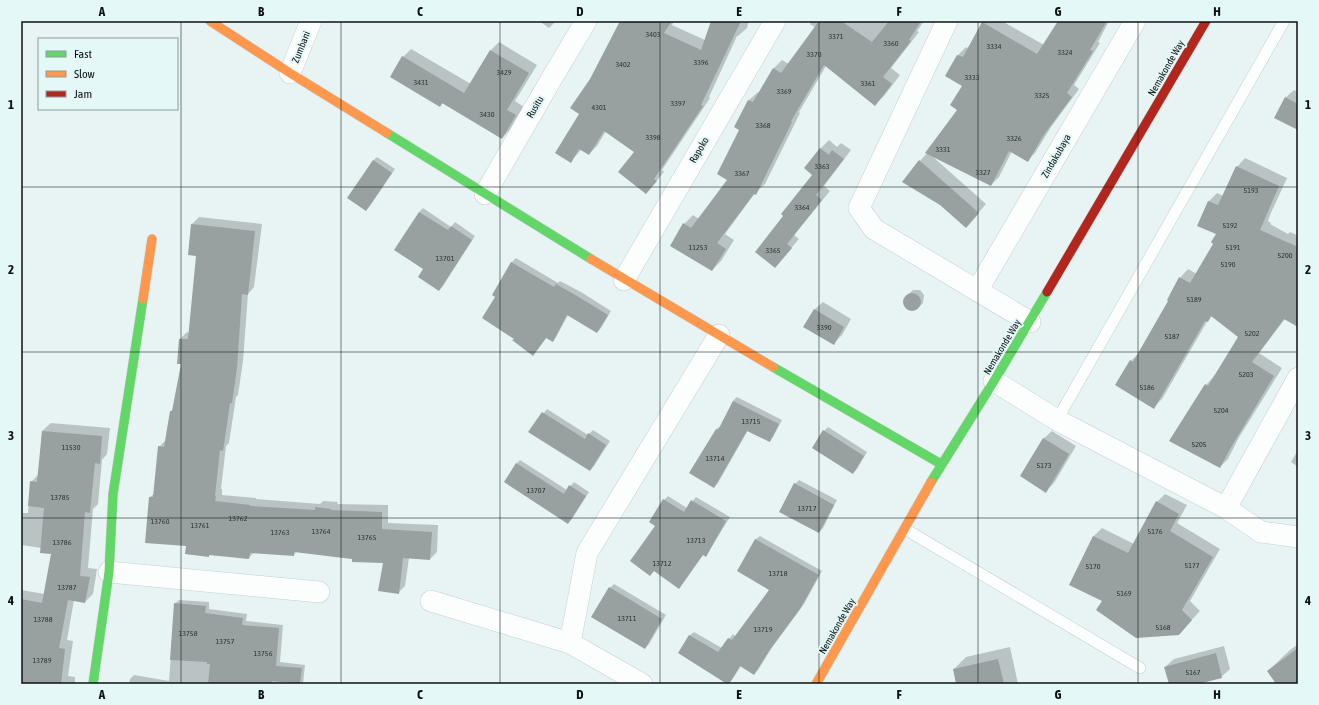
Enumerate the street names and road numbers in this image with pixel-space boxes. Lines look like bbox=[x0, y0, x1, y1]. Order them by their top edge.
street label: Zumbani bbox=[290, 30, 312, 64]
street label: Nemakonde Way bbox=[1146, 38, 1186, 98]
street label: Rusitu bbox=[524, 94, 546, 120]
street label: Zindakubaya bbox=[1039, 132, 1073, 180]
street label: Rapoko bbox=[687, 135, 711, 165]
street label: Nemakonde Way bbox=[981, 317, 1023, 377]
street label: Nemakonde Way bbox=[817, 596, 857, 656]

